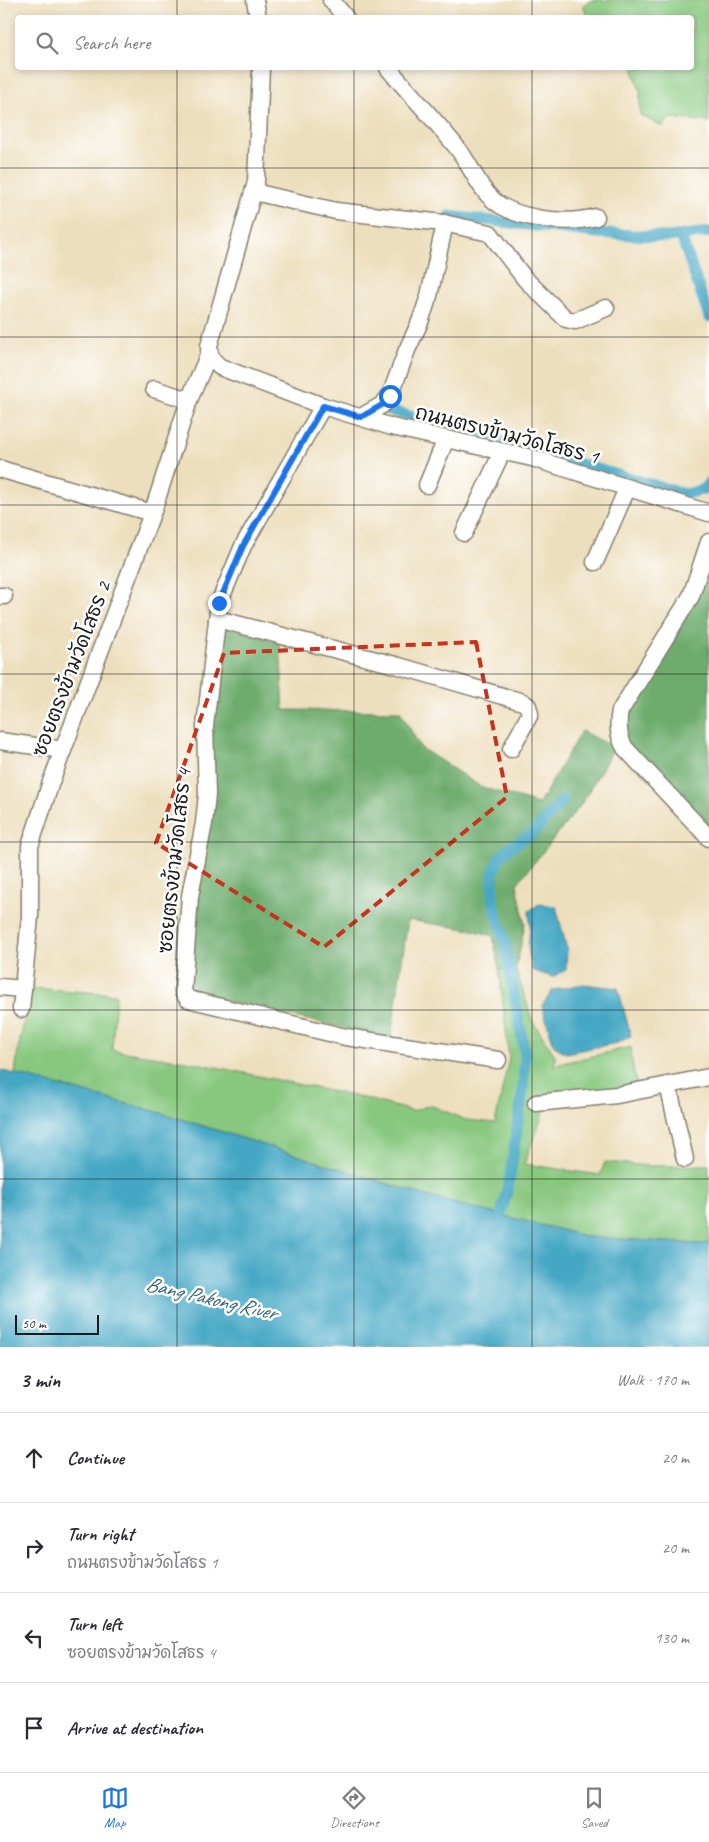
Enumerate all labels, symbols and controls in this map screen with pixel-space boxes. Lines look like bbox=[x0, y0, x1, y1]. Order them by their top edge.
search box bbox=[15, 15, 694, 70]
icon: search bbox=[33, 29, 61, 57]
text: Search here bbox=[73, 31, 150, 55]
route start bbox=[379, 385, 402, 408]
street label: ถนนตรงข้ามวัดโสธร 1 bbox=[412, 399, 603, 470]
street label: ซอยตรงข้ามวัดโสธร 2 bbox=[26, 576, 117, 760]
route end bbox=[208, 592, 231, 615]
street label: ซอยตรงข้ามวัดโสธร 4 bbox=[151, 765, 197, 955]
water label: Bang Pakong River bbox=[143, 1270, 283, 1327]
scale bar bbox=[15, 1312, 99, 1335]
text: 50 m bbox=[22, 1315, 46, 1332]
text: 3 min bbox=[20, 1367, 60, 1393]
text: Walk · 170 m bbox=[617, 1370, 689, 1390]
icon: ahead bbox=[20, 1444, 48, 1472]
text: Continue bbox=[67, 1446, 124, 1470]
text: 20 m bbox=[662, 1448, 689, 1468]
text: Turn right bbox=[67, 1522, 134, 1546]
icon: right bbox=[20, 1534, 48, 1562]
text: 20 m bbox=[662, 1538, 689, 1558]
text: ถนนตรงข้ามวัดโสธร 1 bbox=[67, 1553, 218, 1573]
text: Turn left bbox=[67, 1612, 122, 1636]
icon: left bbox=[20, 1624, 48, 1652]
text: 130 m bbox=[655, 1628, 689, 1648]
text: ซอยตรงข้ามวัดโสธร 4 bbox=[67, 1643, 215, 1663]
icon: arrive bbox=[20, 1714, 48, 1742]
text: Arrive at destination bbox=[67, 1716, 203, 1740]
tab: Map bbox=[101, 1784, 129, 1831]
tab: Directions bbox=[330, 1784, 379, 1831]
tab: Saved bbox=[580, 1784, 608, 1831]

